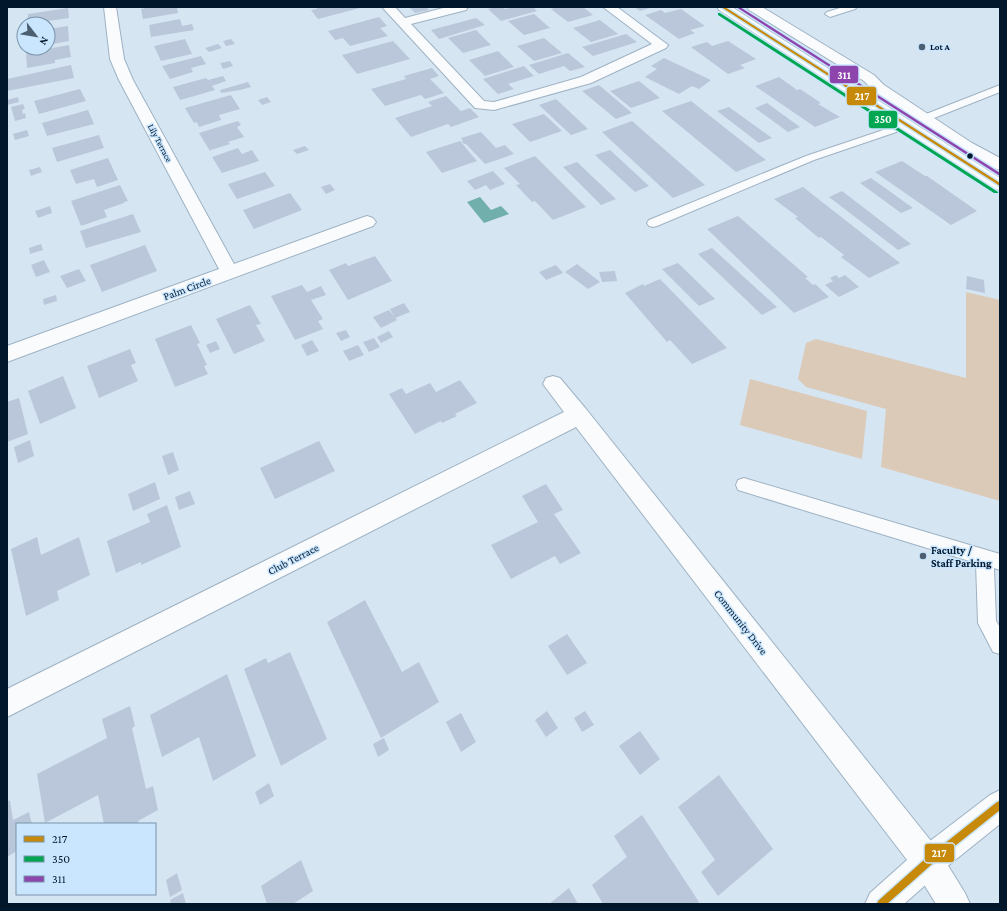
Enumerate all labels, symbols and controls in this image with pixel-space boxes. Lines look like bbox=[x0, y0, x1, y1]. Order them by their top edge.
north arrow bbox=[16, 16, 56, 56]
text: N bbox=[37, 35, 52, 48]
marker: Lot A bbox=[917, 42, 927, 52]
place label: Lot A bbox=[930, 42, 951, 52]
line badge: 311 bbox=[829, 65, 859, 84]
text: 311 bbox=[837, 69, 851, 81]
line badge: 217 bbox=[846, 86, 877, 106]
text: 217 bbox=[854, 90, 870, 102]
line badge: 350 bbox=[868, 110, 898, 129]
text: 350 bbox=[874, 113, 892, 125]
street label: Lily Terrace bbox=[146, 122, 174, 164]
unlabelled marker bbox=[965, 151, 975, 161]
street label: Palm Circle bbox=[162, 274, 212, 302]
street label: Club Terrace bbox=[266, 541, 321, 577]
place label: Faculty / Staff Parking bbox=[931, 544, 992, 569]
marker: Faculty / Staff Parking bbox=[918, 551, 928, 561]
street label: Community Drive bbox=[711, 587, 770, 657]
legend bbox=[16, 823, 156, 895]
text: 217 bbox=[52, 832, 68, 846]
line badge: 217 bbox=[924, 843, 955, 863]
text: 217 bbox=[931, 847, 947, 859]
text: 350 bbox=[52, 852, 70, 866]
text: 311 bbox=[52, 872, 66, 886]

